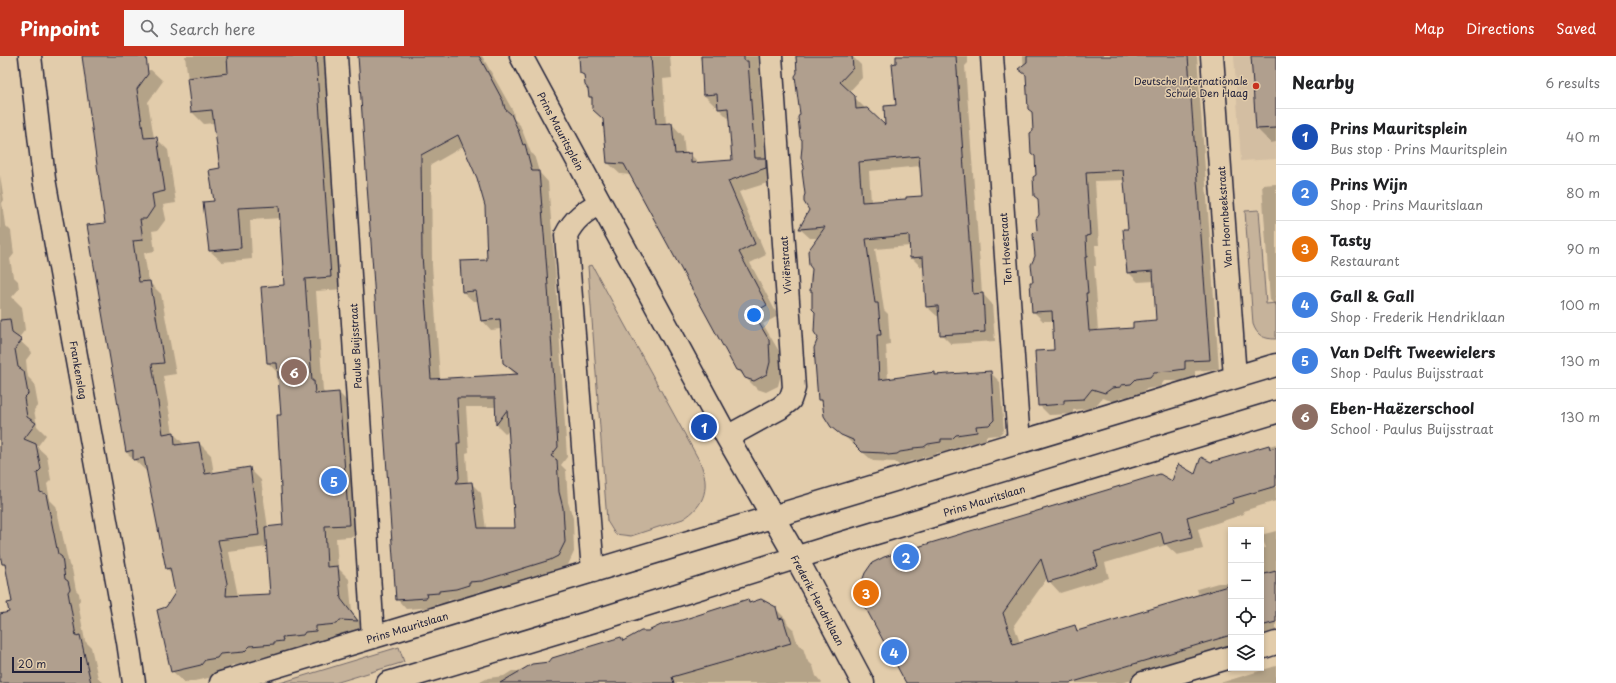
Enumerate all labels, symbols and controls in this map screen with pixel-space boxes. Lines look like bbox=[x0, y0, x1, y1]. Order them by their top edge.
search box bbox=[124, 10, 404, 46]
text: Pinpoint bbox=[20, 14, 100, 42]
icon: search bbox=[138, 17, 160, 39]
text: Search here bbox=[170, 17, 255, 40]
text: Map bbox=[1414, 18, 1444, 39]
text: Directions bbox=[1466, 18, 1534, 39]
text: Saved bbox=[1556, 18, 1596, 39]
text: Nearby bbox=[1292, 69, 1354, 95]
place label: Deutsche Internationale Schule Den Haag bbox=[1134, 73, 1248, 100]
text: 6 results bbox=[1545, 73, 1600, 92]
marker: Deutsche Internationale Schule Den Haag bbox=[1251, 81, 1261, 91]
street label: Prins Mauritsplein bbox=[534, 89, 588, 173]
text: Prins Mauritsplein bbox=[1330, 116, 1467, 139]
text: 1 bbox=[1302, 127, 1308, 146]
text: 40 m bbox=[1566, 127, 1600, 146]
text: Bus stop · Prins Mauritsplein bbox=[1330, 139, 1508, 158]
street label: Van Hoornbeekstraat bbox=[1213, 166, 1235, 268]
text: Prins Wijn bbox=[1330, 172, 1408, 195]
text: 2 bbox=[1300, 183, 1310, 202]
text: 80 m bbox=[1566, 183, 1600, 202]
text: Shop · Prins Mauritslaan bbox=[1330, 195, 1483, 214]
street label: Ten Hovestraat bbox=[995, 212, 1015, 286]
text: Tasty bbox=[1330, 228, 1371, 251]
street label: Viviënstraat bbox=[776, 236, 794, 294]
text: 3 bbox=[1301, 239, 1309, 258]
text: 90 m bbox=[1567, 239, 1600, 258]
text: Restaurant bbox=[1330, 251, 1400, 270]
text: Gall & Gall bbox=[1330, 284, 1414, 307]
text: 4 bbox=[1301, 295, 1309, 314]
text: 100 m bbox=[1560, 295, 1600, 314]
street label: Paulus Buijsstraat bbox=[345, 303, 365, 389]
your location bbox=[744, 305, 764, 325]
text: Shop · Frederik Hendriklaan bbox=[1330, 307, 1505, 326]
street label: Frankenslag bbox=[66, 340, 92, 401]
text: Van Delft Tweewielers bbox=[1330, 340, 1496, 363]
text: 5 bbox=[1301, 351, 1309, 370]
text: 130 m bbox=[1561, 351, 1600, 370]
pin: 6 bbox=[281, 357, 307, 387]
text: Shop · Paulus Buijsstraat bbox=[1330, 363, 1483, 382]
text: Eben-Haëzerschool bbox=[1330, 396, 1474, 419]
text: 6 bbox=[1300, 407, 1310, 426]
text: 130 m bbox=[1561, 407, 1600, 426]
pin: 1 bbox=[691, 412, 717, 442]
text: School · Paulus Buijsstraat bbox=[1330, 419, 1494, 438]
pin: 5 bbox=[321, 466, 347, 496]
street label: Prins Mauritslaan bbox=[941, 480, 1027, 520]
map controls bbox=[1228, 527, 1264, 671]
button: + bbox=[1228, 527, 1264, 563]
pin: 2 bbox=[893, 542, 919, 572]
street label: Frederik Hendriklaan bbox=[788, 552, 848, 648]
button: − bbox=[1228, 563, 1264, 599]
pin: 3 bbox=[853, 578, 879, 608]
button: locate bbox=[1228, 599, 1264, 635]
street label: Prins Mauritslaan bbox=[364, 607, 450, 647]
button: layers bbox=[1228, 635, 1264, 671]
pin: 4 bbox=[881, 637, 907, 667]
scale bar bbox=[12, 655, 82, 674]
text: 20 m bbox=[18, 655, 46, 672]

